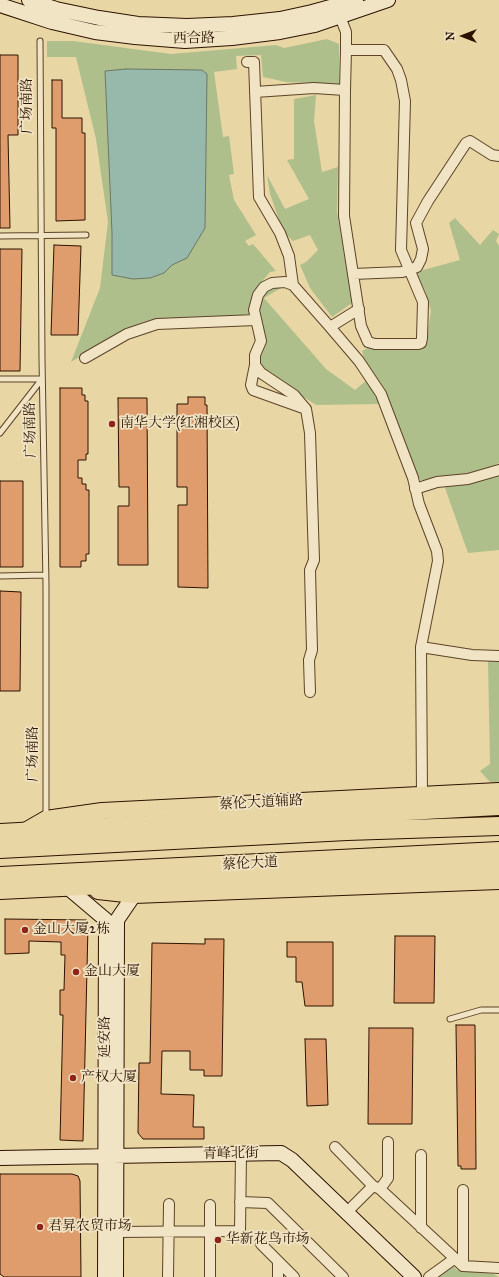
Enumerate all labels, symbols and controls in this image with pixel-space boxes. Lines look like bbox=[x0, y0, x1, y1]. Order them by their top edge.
north arrow bbox=[443, 16, 483, 56]
street label: 西合路 bbox=[173, 30, 215, 48]
text: N bbox=[444, 31, 457, 41]
street label: 广场南路 bbox=[20, 78, 36, 134]
street label: 广场南路 bbox=[22, 402, 40, 458]
place label: 南华大学(红湘校区) bbox=[120, 416, 240, 432]
marker: 南华大学(红湘校区) bbox=[107, 419, 117, 429]
street label: 广场南路 bbox=[26, 726, 42, 782]
street label: 蔡伦大道辅路 bbox=[219, 792, 303, 814]
street label: 蔡伦大道 bbox=[222, 854, 278, 874]
place label: 金山大厦2栋 bbox=[33, 922, 110, 938]
marker: 金山大厦2栋 bbox=[20, 925, 30, 935]
place label: 金山大厦 bbox=[84, 964, 140, 980]
marker: 金山大厦 bbox=[71, 967, 81, 977]
street label: 延安路 bbox=[98, 1016, 114, 1058]
place label: 产权大厦 bbox=[81, 1070, 137, 1086]
marker: 产权大厦 bbox=[68, 1073, 78, 1083]
street label: 青峰北街 bbox=[203, 1145, 259, 1163]
place label: 君昇农贸市场 bbox=[48, 1219, 132, 1235]
marker: 君昇农贸市场 bbox=[35, 1222, 45, 1232]
place label: 华新花鸟市场 bbox=[226, 1232, 310, 1248]
marker: 华新花鸟市场 bbox=[213, 1235, 223, 1245]

